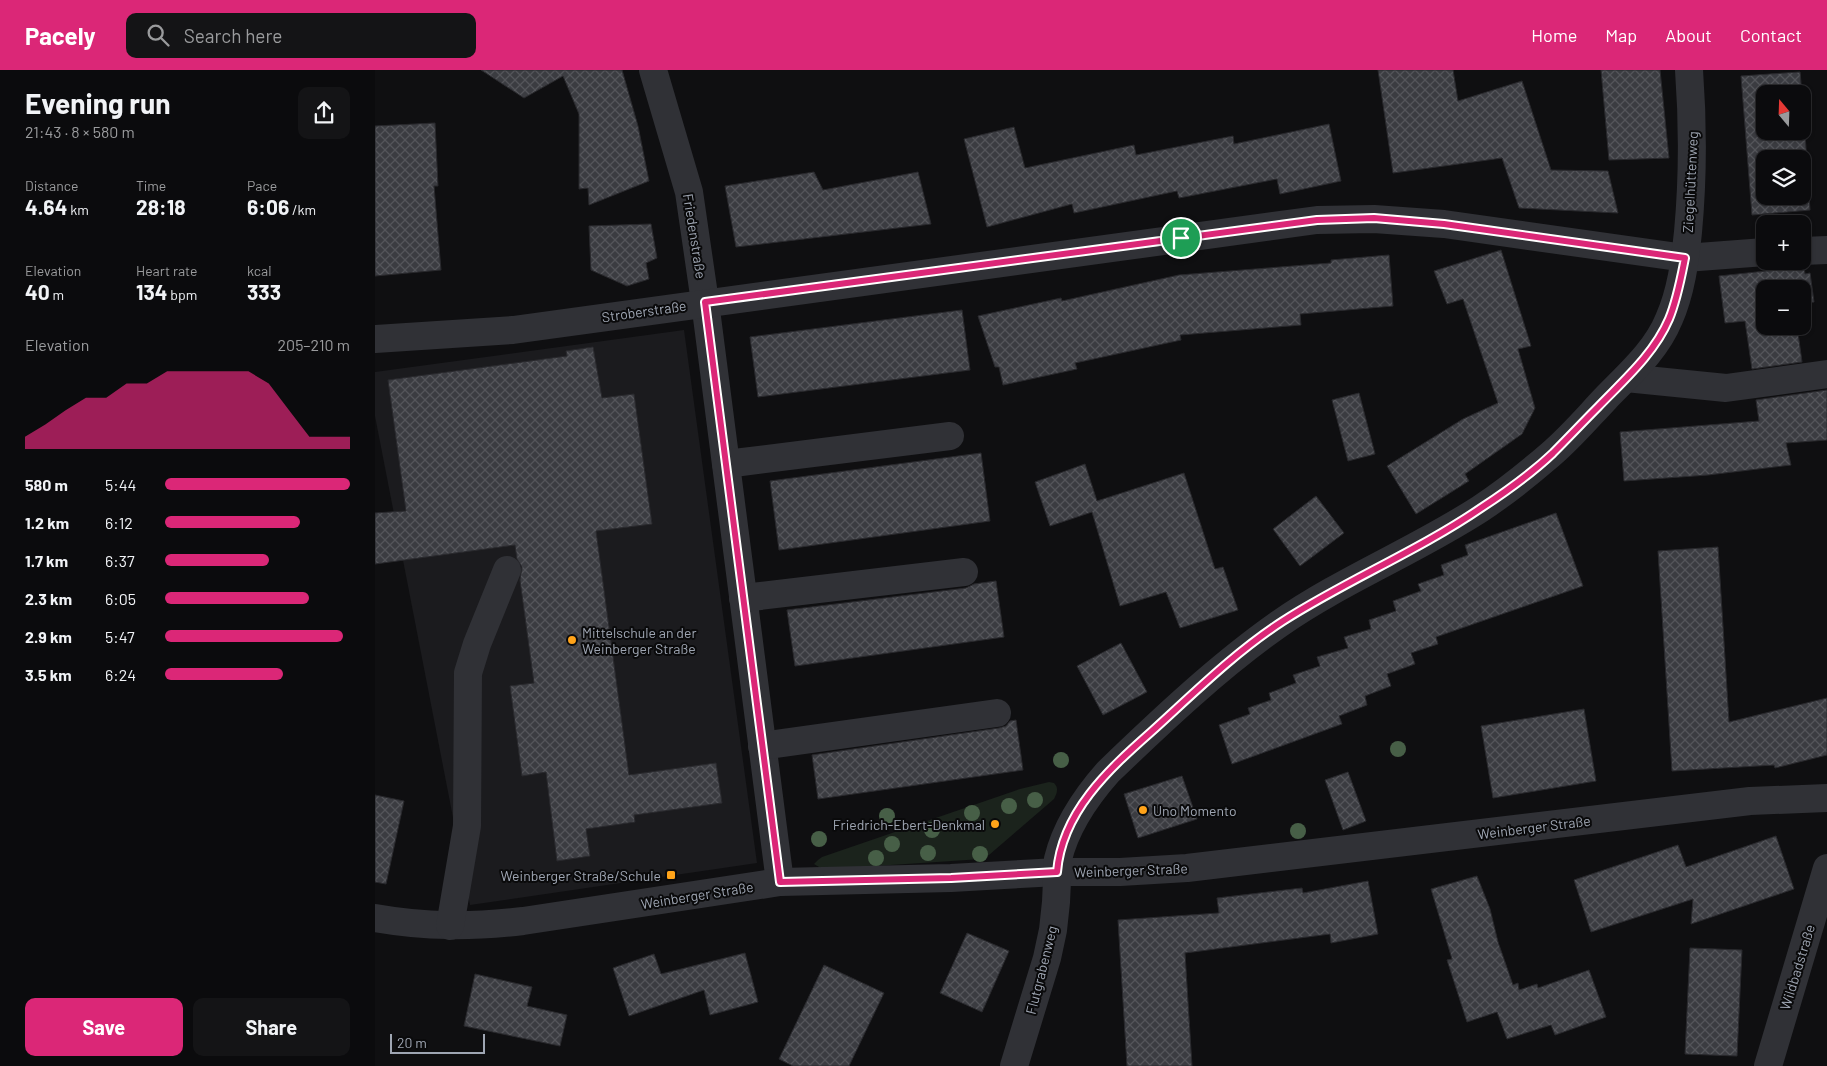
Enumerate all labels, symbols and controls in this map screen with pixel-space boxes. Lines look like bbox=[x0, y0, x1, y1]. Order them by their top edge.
search box bbox=[126, 13, 476, 58]
text: Pacely bbox=[25, 21, 96, 50]
icon: search bbox=[144, 21, 172, 49]
text: Search here bbox=[184, 24, 282, 47]
text: Home bbox=[1531, 24, 1577, 46]
text: Map bbox=[1605, 24, 1637, 46]
text: About bbox=[1665, 24, 1712, 46]
text: Contact bbox=[1740, 24, 1802, 46]
north arrow bbox=[1756, 85, 1811, 140]
map controls bbox=[1756, 85, 1811, 335]
text: Evening run bbox=[25, 86, 171, 120]
button: share bbox=[298, 87, 350, 139]
text: 21:43 · 8 × 580 m bbox=[25, 122, 135, 141]
street label: Ziegelhüttenweg bbox=[1679, 131, 1701, 233]
button: layers bbox=[1756, 150, 1811, 205]
text: Distance bbox=[25, 177, 78, 194]
text: Time bbox=[136, 177, 166, 194]
text: Pace bbox=[247, 177, 277, 194]
street label: Friedenstraße bbox=[680, 192, 710, 280]
text: 4.64 bbox=[25, 194, 67, 219]
text: 28:18 bbox=[136, 194, 186, 219]
text: 6:06 bbox=[247, 194, 289, 219]
text: km bbox=[67, 201, 89, 218]
text: /km bbox=[289, 201, 316, 218]
button: + bbox=[1756, 215, 1811, 270]
pin bbox=[1160, 217, 1202, 259]
icon: arrive bbox=[1167, 224, 1195, 252]
text: Elevation bbox=[25, 262, 81, 279]
text: Heart rate bbox=[136, 262, 197, 279]
text: kcal bbox=[247, 262, 271, 279]
text: 40 bbox=[25, 279, 50, 304]
text: 134 bbox=[136, 279, 167, 304]
text: 333 bbox=[247, 279, 281, 304]
button: − bbox=[1756, 280, 1811, 335]
text: m bbox=[50, 286, 64, 303]
text: bpm bbox=[167, 286, 197, 303]
street label: Stroberstraße bbox=[601, 297, 687, 325]
text: Elevation bbox=[25, 335, 89, 354]
text: 205–210 m bbox=[278, 335, 350, 354]
text: 580 m bbox=[25, 475, 68, 494]
text: 5:44 bbox=[105, 475, 136, 494]
text: 1.2 km bbox=[25, 513, 69, 532]
text: 6:12 bbox=[105, 513, 133, 532]
text: 1.7 km bbox=[25, 551, 68, 570]
text: 6:37 bbox=[105, 551, 134, 570]
text: 2.3 km bbox=[25, 589, 72, 608]
text: 6:05 bbox=[105, 589, 136, 608]
place label: Mittelschule an der Weinberger Straße bbox=[582, 624, 697, 657]
text: 2.9 km bbox=[25, 627, 72, 646]
text: 5:47 bbox=[105, 627, 135, 646]
marker: Mittelschule an der Weinberger Straße bbox=[566, 634, 578, 646]
text: 3.5 km bbox=[25, 665, 72, 684]
text: 6:24 bbox=[105, 665, 136, 684]
place label: Uno Momento bbox=[1153, 802, 1237, 819]
marker: Uno Momento bbox=[1137, 804, 1149, 816]
street label: Weinberger Straße bbox=[1477, 812, 1591, 842]
place label: Friedrich-Ebert-Denkmal bbox=[833, 816, 985, 833]
marker: Friedrich-Ebert-Denkmal bbox=[989, 818, 1001, 830]
street label: Weinberger Straße bbox=[1074, 860, 1188, 880]
place label: Weinberger Straße/Schule bbox=[501, 867, 661, 884]
marker: Weinberger Straße/Schule bbox=[665, 869, 677, 881]
street label: Weinberger Straße bbox=[640, 878, 754, 912]
street label: Wildbadstraße bbox=[1776, 922, 1818, 1012]
street label: Flutgrabenweg bbox=[1022, 924, 1060, 1016]
button: Save bbox=[25, 998, 183, 1056]
button: Share bbox=[193, 998, 350, 1056]
scale bar bbox=[390, 1031, 485, 1054]
text: 20 m bbox=[397, 1034, 427, 1051]

